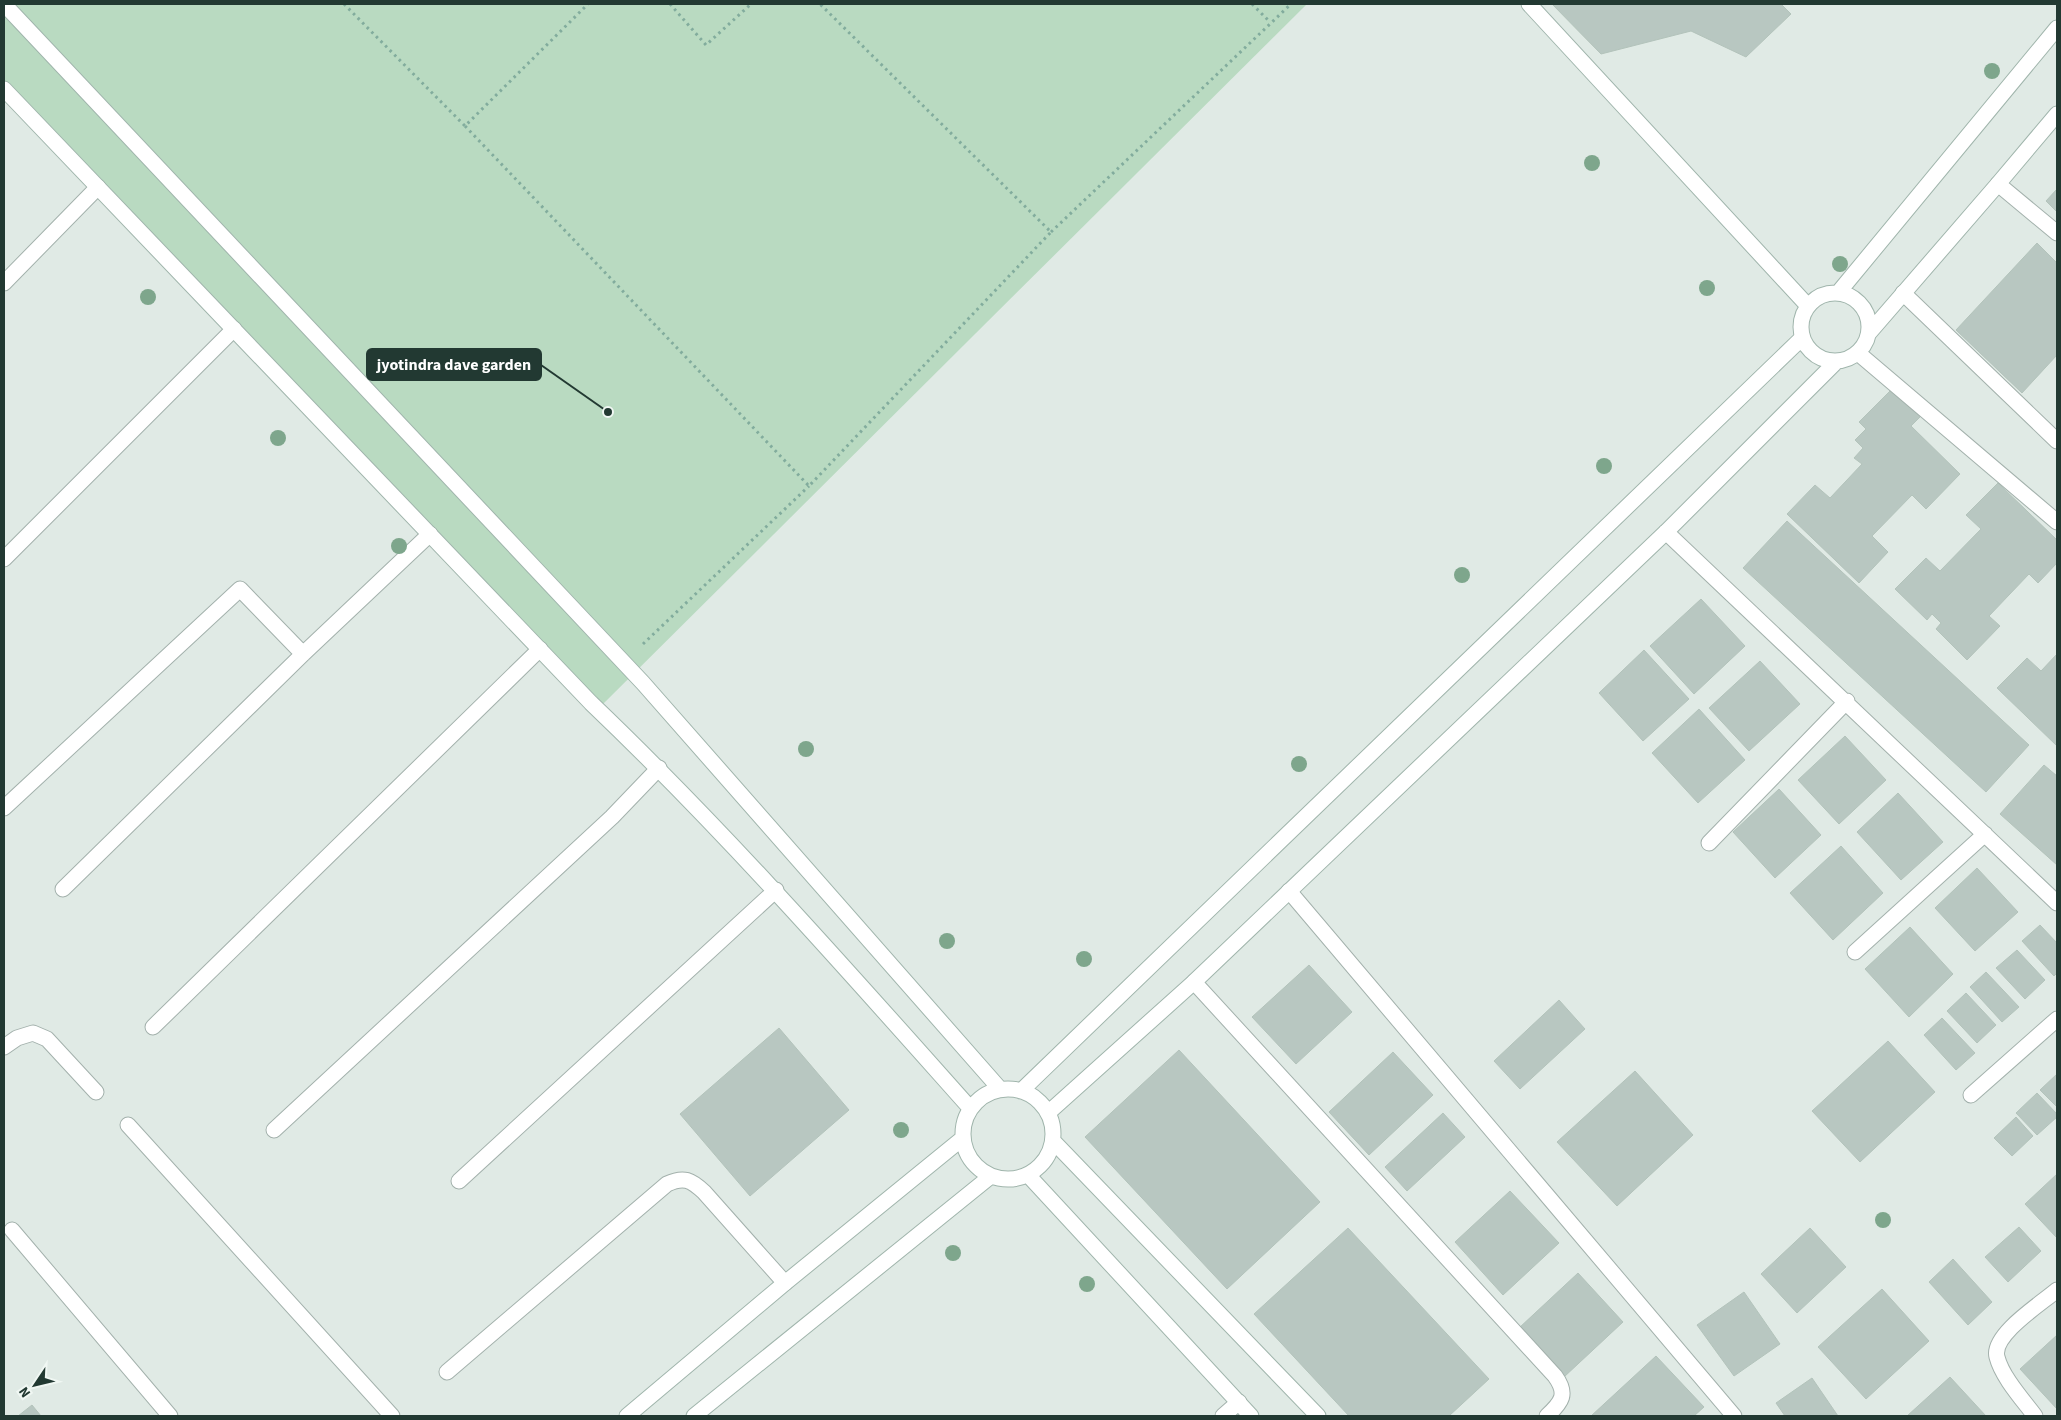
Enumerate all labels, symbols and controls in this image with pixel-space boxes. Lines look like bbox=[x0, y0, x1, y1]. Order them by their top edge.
callout: jyotindra dave garden bbox=[367, 349, 541, 380]
text: jyotindra dave garden bbox=[376, 354, 531, 376]
north arrow bbox=[10, 1360, 60, 1410]
text: N bbox=[14, 1382, 36, 1401]

